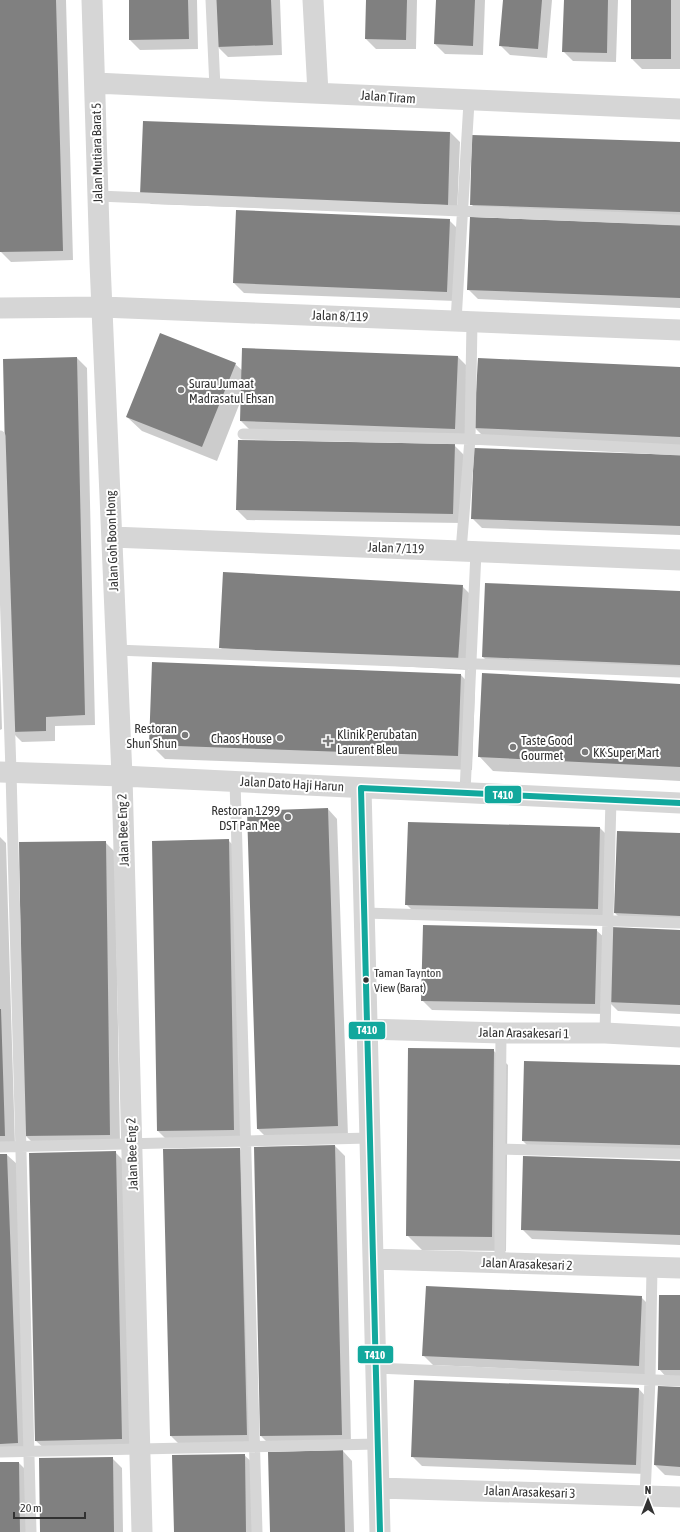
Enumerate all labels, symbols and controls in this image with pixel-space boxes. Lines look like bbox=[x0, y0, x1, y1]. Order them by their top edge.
street label: Jalan Tiram bbox=[360, 88, 416, 106]
street label: Jalan Mutiara Barat 5 bbox=[89, 103, 105, 203]
street label: Jalan 8/119 bbox=[311, 308, 369, 324]
place label: Surau Jumaat Madrasatul Ehsan bbox=[189, 376, 274, 406]
marker: Surau Jumaat Madrasatul Ehsan bbox=[176, 385, 186, 395]
street label: Jalan Goh Boon Hong bbox=[103, 490, 121, 592]
street label: Jalan 7/119 bbox=[367, 540, 425, 556]
place label: Restoran Shun Shun bbox=[127, 721, 177, 751]
place label: Klinik Perubatan Laurent Bleu bbox=[337, 727, 417, 757]
marker: Restoran Shun Shun bbox=[180, 730, 190, 740]
place label: Chaos House bbox=[211, 731, 272, 746]
marker: Chaos House bbox=[275, 733, 285, 743]
place label: Taste Good Gourmet bbox=[521, 733, 573, 763]
marker: Klinik Perubatan Laurent Bleu bbox=[322, 735, 334, 747]
marker: Taste Good Gourmet bbox=[508, 742, 518, 752]
place label: KK Super Mart bbox=[593, 745, 659, 760]
marker: KK Super Mart bbox=[580, 747, 590, 757]
street label: Jalan Dato Haji Harun bbox=[240, 774, 344, 794]
line badge: T410 bbox=[484, 785, 522, 804]
text: T410 bbox=[493, 789, 513, 801]
street label: Jalan Bee Eng 2 bbox=[114, 793, 132, 867]
place label: Restoran 1299 DST Pan Mee bbox=[211, 803, 280, 833]
marker: Restoran 1299 DST Pan Mee bbox=[283, 812, 293, 822]
place label: Taman Taynton View (Barat) bbox=[374, 966, 441, 995]
marker: Taman Taynton View (Barat) bbox=[361, 975, 371, 985]
line badge: T410 bbox=[348, 1021, 386, 1040]
text: T410 bbox=[357, 1024, 377, 1036]
street label: Jalan Arasakesari 1 bbox=[478, 1025, 570, 1041]
street label: Jalan Bee Eng 2 bbox=[123, 1117, 141, 1191]
street label: Jalan Arasakesari 2 bbox=[481, 1255, 573, 1273]
line badge: T410 bbox=[357, 1345, 394, 1364]
text: T410 bbox=[365, 1349, 385, 1361]
north arrow bbox=[628, 1480, 668, 1520]
street label: Jalan Arasakesari 3 bbox=[484, 1483, 576, 1501]
text: N bbox=[645, 1484, 651, 1496]
scale bar bbox=[14, 1494, 85, 1520]
text: 20 m bbox=[20, 1501, 42, 1515]

